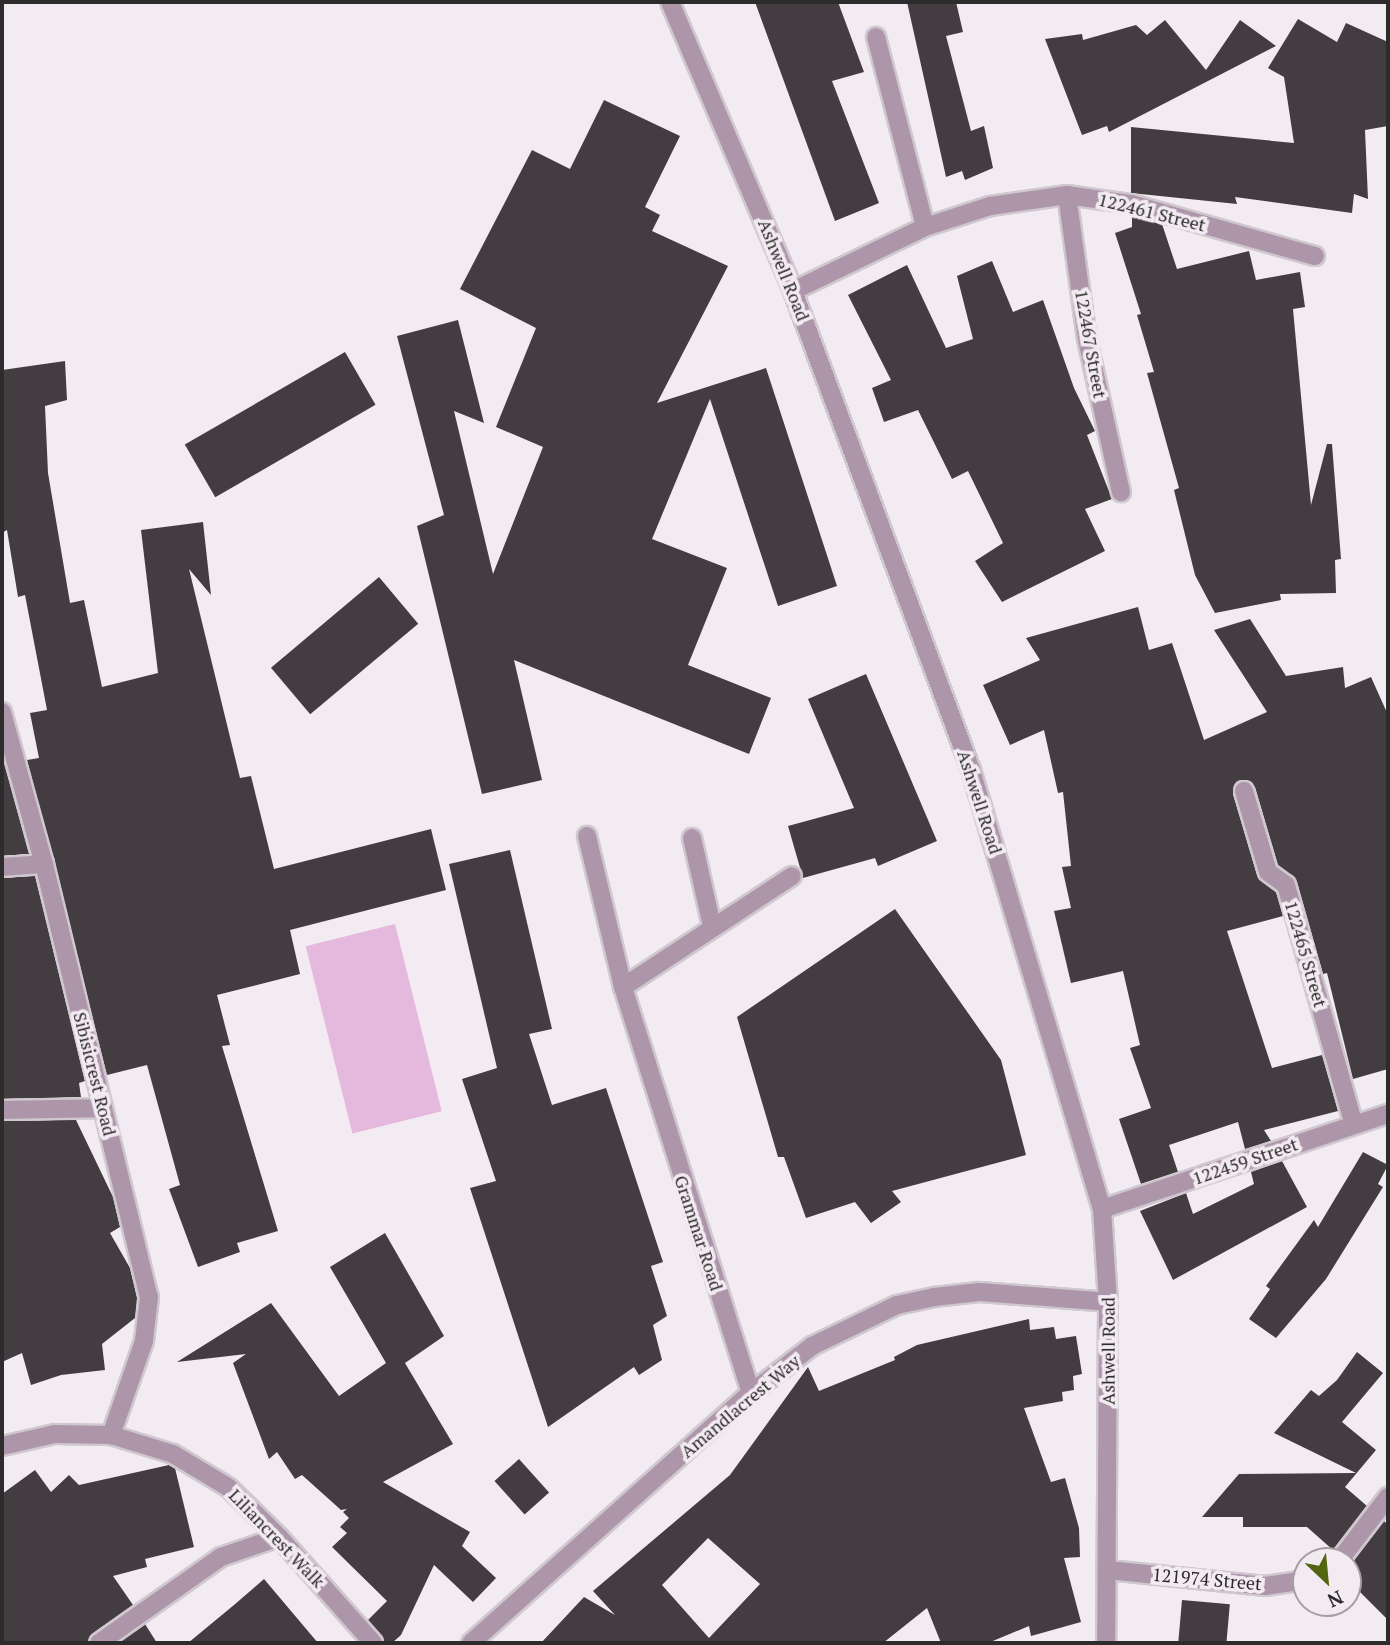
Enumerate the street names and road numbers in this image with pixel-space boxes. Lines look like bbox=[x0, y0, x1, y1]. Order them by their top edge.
street label: 122461 Street bbox=[1096, 188, 1208, 236]
street label: Ashwell Road bbox=[754, 216, 814, 324]
street label: 122467 Street bbox=[1071, 288, 1111, 400]
street label: Ashwell Road bbox=[953, 747, 1007, 857]
street label: 122465 Street bbox=[1280, 898, 1332, 1010]
street label: Sibisicrest Road bbox=[69, 1010, 121, 1138]
street label: 122459 Street bbox=[1189, 1133, 1301, 1189]
street label: Grammar Road bbox=[670, 1173, 728, 1293]
street label: Ashwell Road bbox=[1097, 1297, 1119, 1405]
street label: Amandlacrest Way bbox=[676, 1350, 804, 1462]
street label: Liliancrest Walk bbox=[225, 1484, 329, 1592]
street label: 121974 Street bbox=[1151, 1563, 1263, 1595]

